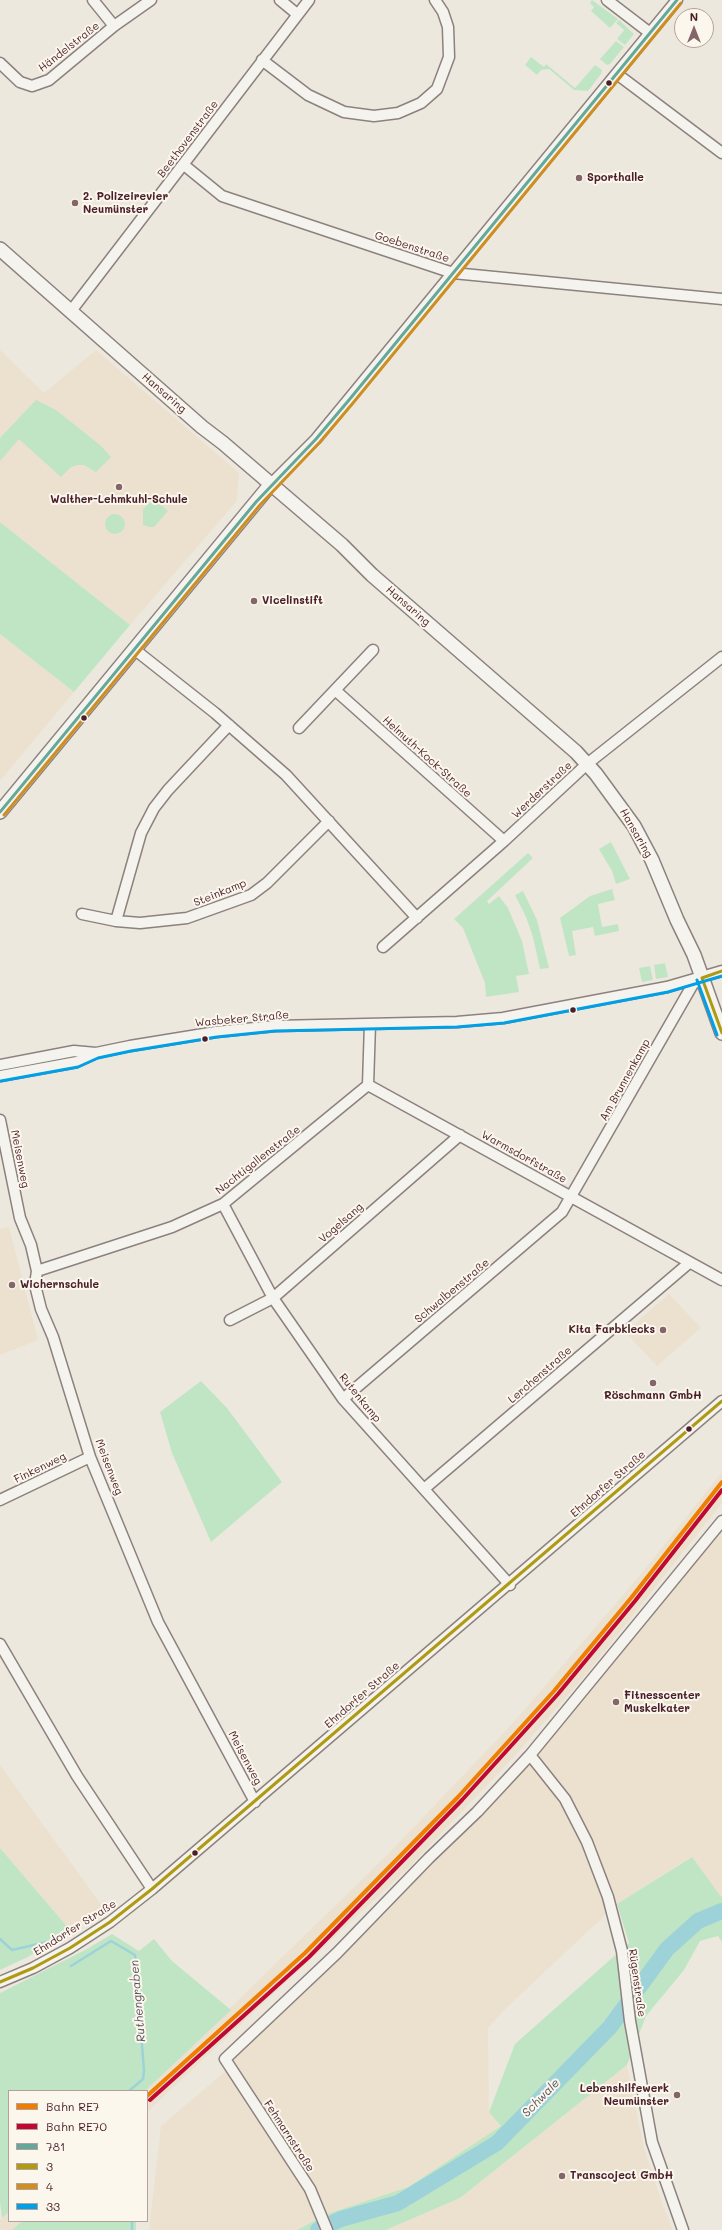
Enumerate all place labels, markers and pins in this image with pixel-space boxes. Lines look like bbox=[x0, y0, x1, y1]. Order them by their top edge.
unlabelled marker bbox=[604, 78, 614, 88]
place label: Sporthalle bbox=[587, 171, 644, 185]
marker: Sporthalle bbox=[574, 173, 584, 183]
place label: 2. Polizeirevier Neumünster bbox=[83, 190, 168, 216]
marker: 2. Polizeirevier Neumünster bbox=[70, 198, 80, 208]
marker: Walther-Lehmkuhl-Schule bbox=[114, 482, 124, 492]
place label: Walther-Lehmkuhl-Schule bbox=[50, 493, 188, 507]
place label: Vicelinstift bbox=[262, 594, 323, 608]
marker: Vicelinstift bbox=[249, 596, 259, 606]
unlabelled marker bbox=[79, 713, 89, 723]
unlabelled marker bbox=[568, 1005, 578, 1015]
unlabelled marker bbox=[200, 1034, 210, 1044]
place label: Wichernschule bbox=[20, 1278, 99, 1292]
marker: Wichernschule bbox=[7, 1280, 17, 1290]
place label: Kita Farbklecks bbox=[568, 1323, 655, 1337]
marker: Kita Farbklecks bbox=[658, 1325, 668, 1335]
marker: Röschmann GmbH bbox=[648, 1378, 658, 1388]
place label: Röschmann GmbH bbox=[604, 1389, 702, 1403]
unlabelled marker bbox=[684, 1424, 694, 1434]
place label: Fitnesscenter Muskelkater bbox=[624, 1689, 700, 1715]
marker: Fitnesscenter Muskelkater bbox=[611, 1697, 621, 1707]
unlabelled marker bbox=[190, 1848, 200, 1858]
place label: Lebenshilfewerk Neumünster bbox=[580, 2082, 669, 2108]
marker: Lebenshilfewerk Neumünster bbox=[672, 2090, 682, 2100]
place label: Transcoject GmbH bbox=[570, 2169, 673, 2183]
marker: Transcoject GmbH bbox=[557, 2171, 567, 2181]

